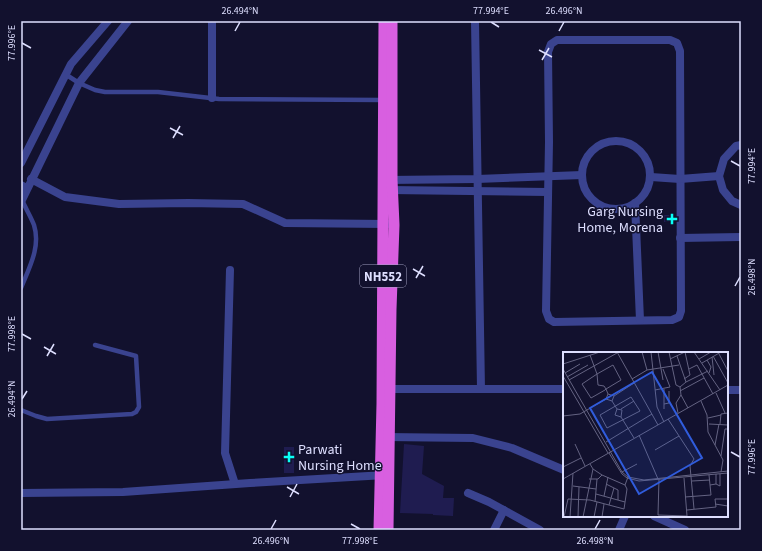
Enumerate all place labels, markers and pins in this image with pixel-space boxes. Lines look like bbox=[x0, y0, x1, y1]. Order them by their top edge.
place label: Garg Nursing Home, Morena bbox=[577, 202, 663, 238]
marker: Garg Nursing Home, Morena bbox=[666, 213, 678, 225]
place label: Parwati Nursing Home bbox=[298, 440, 382, 476]
marker: Parwati Nursing Home bbox=[283, 451, 295, 463]

